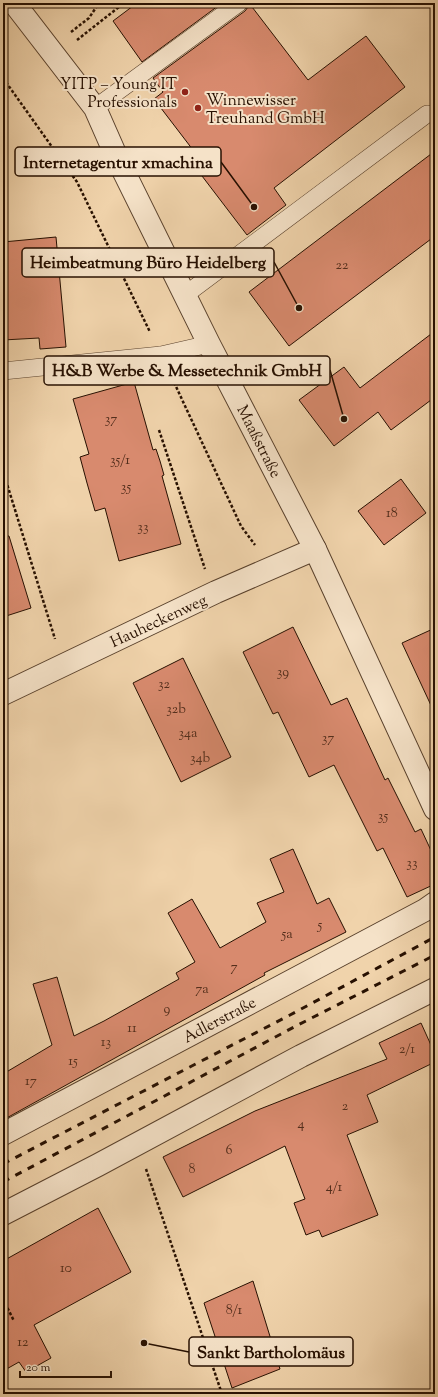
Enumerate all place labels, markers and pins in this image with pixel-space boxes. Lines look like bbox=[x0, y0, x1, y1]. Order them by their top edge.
place label: YITP − Young IT Professionals bbox=[60, 74, 177, 115]
marker: YITP − Young IT Professionals bbox=[180, 87, 190, 97]
place label: Winnewisser Treuhand GmbH bbox=[206, 90, 325, 131]
marker: Winnewisser Treuhand GmbH bbox=[193, 103, 203, 113]
callout: Internetagentur xmachina bbox=[15, 147, 221, 176]
callout: Heimbeatmung Büro Heidelberg bbox=[22, 248, 274, 277]
callout: H&B Werbe & Messetechnik GmbH bbox=[44, 356, 330, 385]
callout: Sankt Bartholomäus bbox=[189, 1337, 353, 1366]

